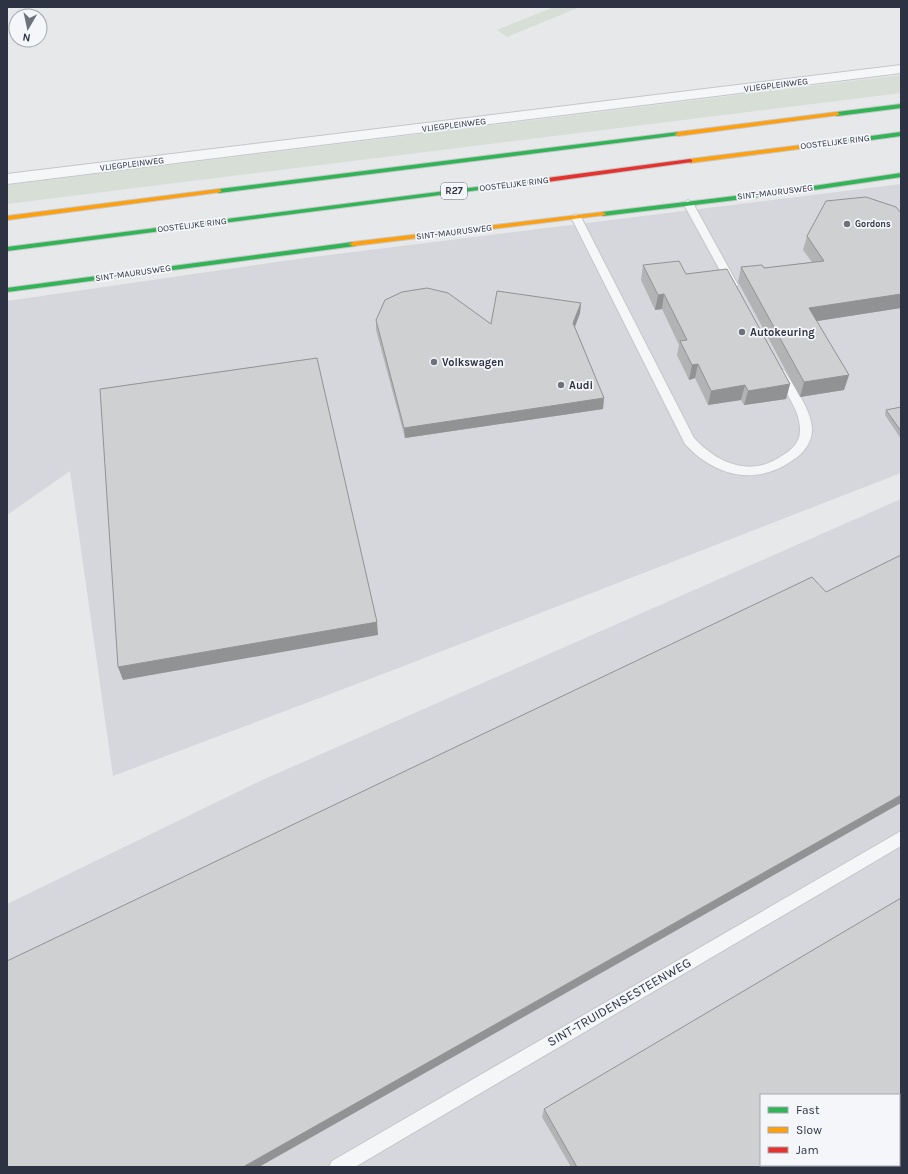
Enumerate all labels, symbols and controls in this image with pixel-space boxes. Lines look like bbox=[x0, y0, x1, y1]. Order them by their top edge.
north arrow bbox=[8, 8, 48, 48]
text: N bbox=[22, 30, 31, 44]
street label: VLIEGPLEINWEG bbox=[743, 76, 809, 94]
street label: VLIEGPLEINWEG bbox=[421, 116, 487, 134]
street label: OOSTELIJKE RING bbox=[800, 133, 870, 151]
street label: VLIEGPLEINWEG bbox=[99, 155, 165, 173]
street label: OOSTELIJKE RING bbox=[479, 175, 549, 193]
street label: SINT-MAURUSWEG bbox=[737, 182, 814, 202]
road number: R27 bbox=[441, 183, 467, 199]
street label: OOSTELIJKE RING bbox=[157, 216, 227, 234]
marker: Gordons bbox=[842, 219, 852, 229]
place label: Gordons bbox=[855, 219, 891, 229]
street label: SINT-MAURUSWEG bbox=[416, 222, 493, 242]
street label: SINT-MAURUSWEG bbox=[95, 263, 172, 283]
place label: Autokeuring bbox=[750, 326, 815, 339]
marker: Autokeuring bbox=[737, 327, 747, 337]
place label: Volkswagen bbox=[442, 356, 504, 369]
marker: Volkswagen bbox=[429, 357, 439, 367]
place label: Audi bbox=[569, 379, 593, 392]
marker: Audi bbox=[556, 380, 566, 390]
street label: SINT-TRUIDENSESTEENWEG bbox=[545, 955, 693, 1049]
legend bbox=[760, 1094, 900, 1166]
text: Fast bbox=[796, 1103, 820, 1117]
text: Slow bbox=[796, 1123, 822, 1137]
text: Jam bbox=[796, 1143, 819, 1157]

